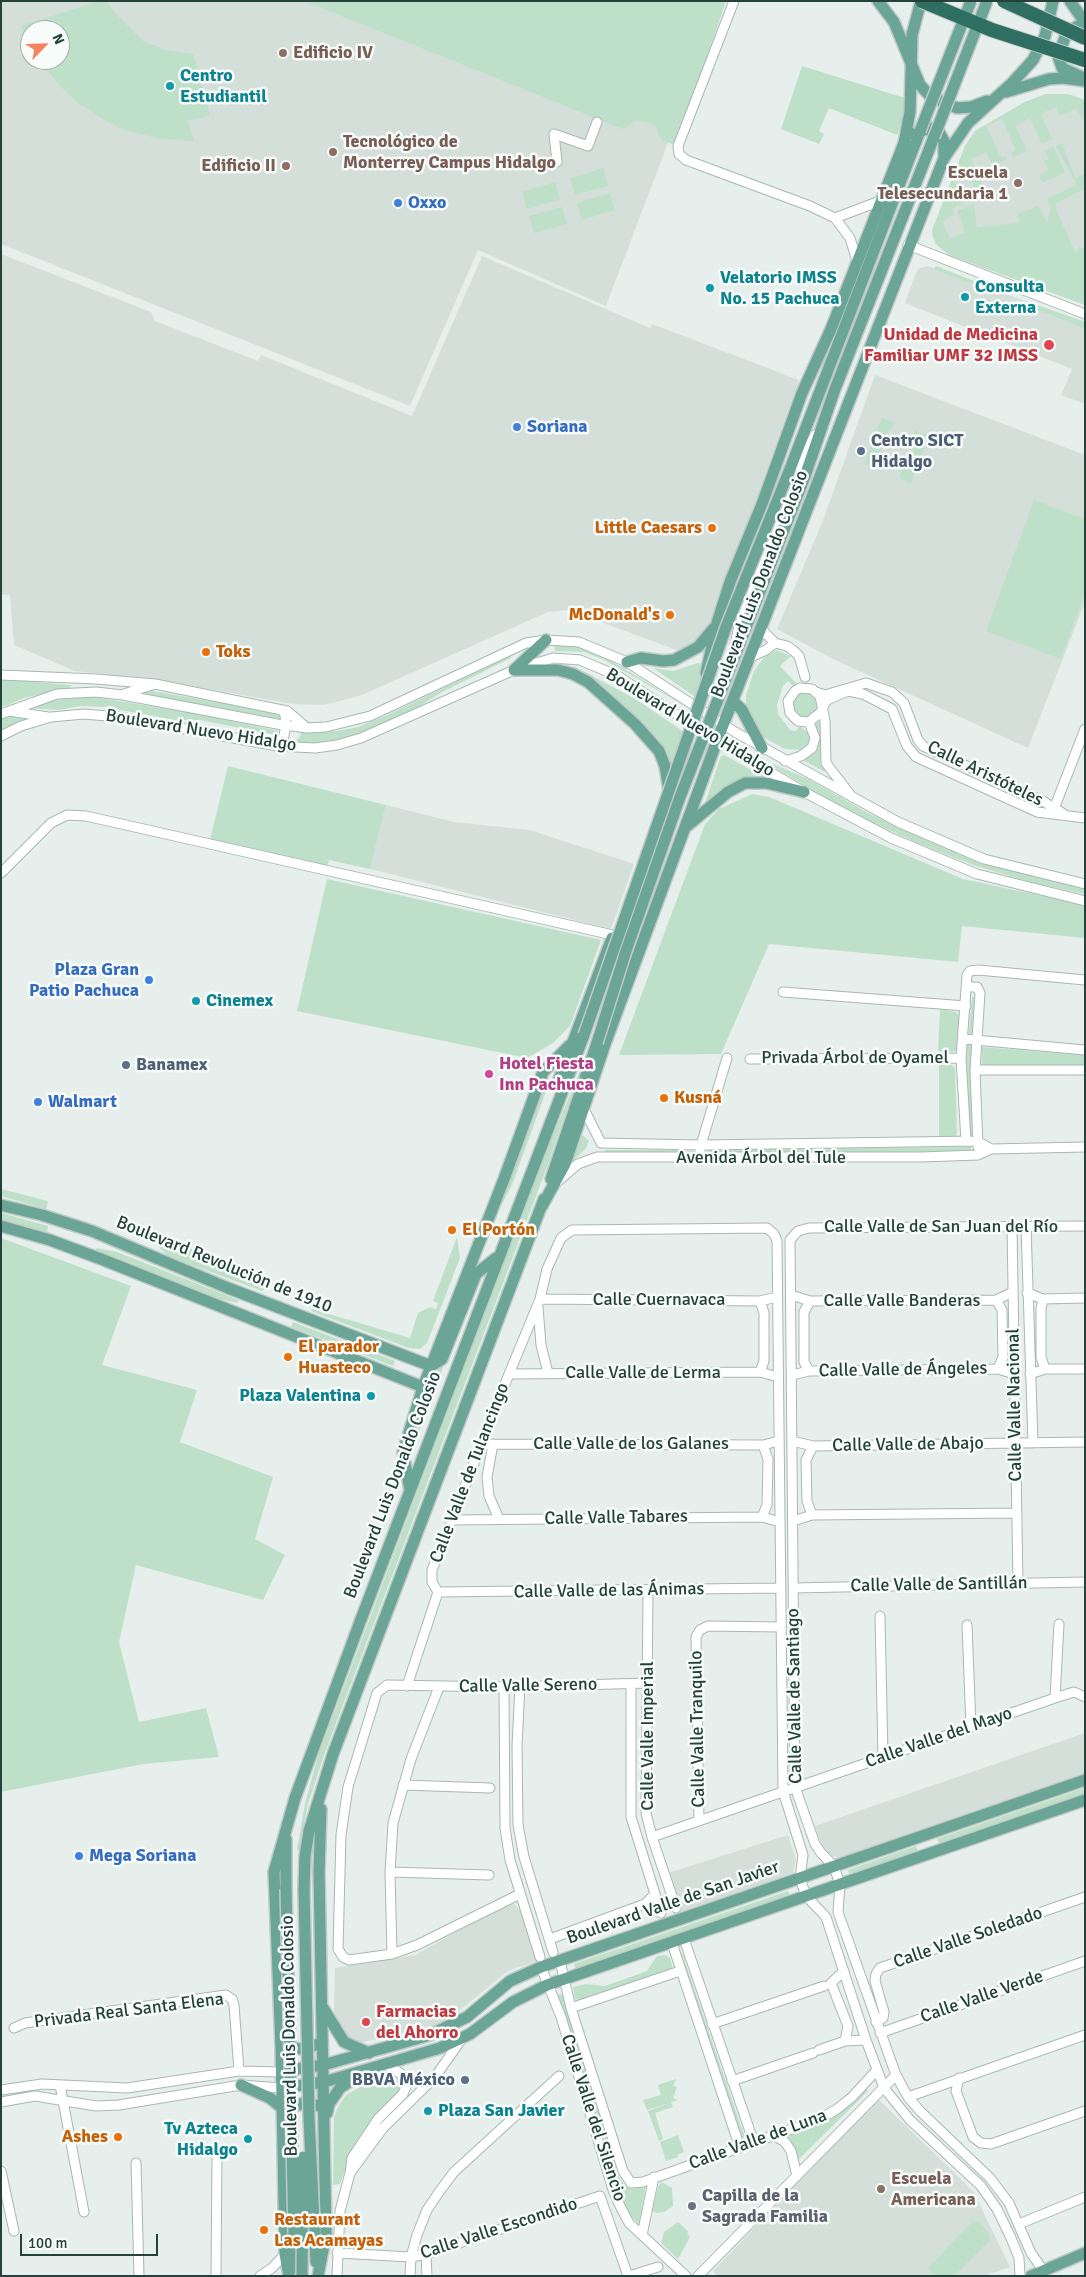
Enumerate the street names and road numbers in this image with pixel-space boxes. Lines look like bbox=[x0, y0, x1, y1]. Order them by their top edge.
street label: Boulevard Luis Donaldo Colosio bbox=[707, 467, 813, 701]
street label: Boulevard Nuevo Hidalgo bbox=[602, 664, 778, 782]
street label: Boulevard Nuevo Hidalgo bbox=[104, 705, 298, 757]
street label: Calle Aristóteles bbox=[924, 737, 1046, 811]
street label: Privada Árbol de Oyamel bbox=[761, 1047, 949, 1069]
street label: Avenida Árbol del Tule bbox=[676, 1147, 846, 1169]
street label: Boulevard Revolución de 1910 bbox=[113, 1212, 335, 1318]
street label: Calle Valle de San Juan del Río bbox=[824, 1216, 1058, 1238]
street label: Calle Cuernavaca bbox=[593, 1289, 725, 1311]
street label: Calle Valle Banderas bbox=[824, 1290, 980, 1312]
street label: Calle Valle Nacional bbox=[1003, 1328, 1027, 1482]
street label: Calle Valle de Ángeles bbox=[818, 1358, 988, 1382]
street label: Calle Valle de Lerma bbox=[565, 1362, 721, 1384]
street label: Boulevard Luis Donaldo Colosio bbox=[340, 1368, 446, 1602]
street label: Calle Valle de Tulancingo bbox=[426, 1380, 514, 1566]
street label: Calle Valle de los Galanes bbox=[533, 1433, 729, 1455]
street label: Calle Valle de Abajo bbox=[832, 1433, 984, 1457]
street label: Calle Valle Tabares bbox=[544, 1506, 688, 1530]
street label: Calle Valle de Santillán bbox=[850, 1573, 1028, 1597]
street label: Calle Valle de las Ánimas bbox=[513, 1579, 705, 1603]
street label: Calle Valle de Santiago bbox=[783, 1608, 807, 1784]
street label: Calle Valle Tranquilo bbox=[686, 1650, 710, 1808]
street label: Calle Valle Imperial bbox=[637, 1661, 659, 1811]
street label: Calle Valle Sereno bbox=[459, 1674, 597, 1698]
street label: Calle Valle del Mayo bbox=[863, 1703, 1015, 1773]
street label: Boulevard Valle de San Javier bbox=[564, 1856, 782, 1950]
street label: Calle Valle Soledado bbox=[891, 1902, 1045, 1974]
street label: Boulevard Luis Donaldo Colosio bbox=[277, 1915, 303, 2157]
street label: Calle Valle Verde bbox=[918, 1966, 1046, 2028]
street label: Privada Real Santa Elena bbox=[33, 1989, 225, 2033]
street label: Calle Valle del Silencio bbox=[556, 2032, 630, 2204]
street label: Calle Valle de Luna bbox=[686, 2105, 830, 2175]
street label: Calle Valle Escondido bbox=[418, 2193, 580, 2265]

